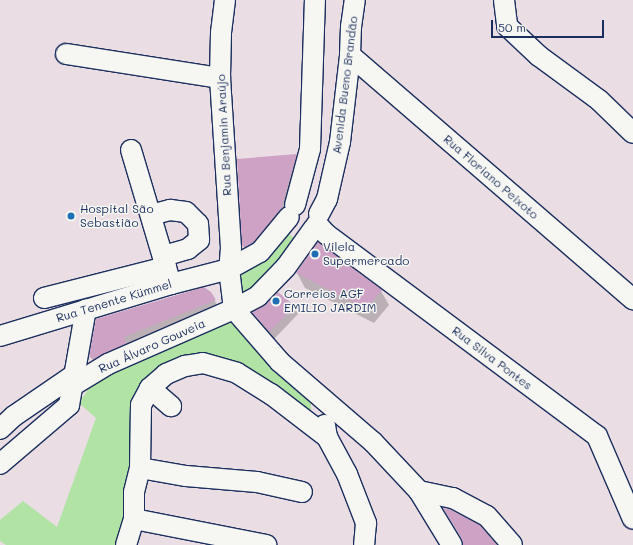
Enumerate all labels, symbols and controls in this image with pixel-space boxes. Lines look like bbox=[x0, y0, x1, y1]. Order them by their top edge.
scale bar bbox=[493, 12, 606, 38]
street label: Avenida Bueno Brandão bbox=[329, 15, 361, 155]
text: 50 m bbox=[498, 19, 526, 35]
street label: Rua Benjamin Araújo bbox=[214, 74, 234, 196]
street label: Rua Floriano Peixoto bbox=[441, 132, 541, 222]
place label: Hospital São Sebastião bbox=[80, 202, 154, 230]
marker: Hospital São Sebastião bbox=[65, 210, 77, 222]
place label: Vilela Supermercado bbox=[323, 240, 409, 268]
marker: Vilela Supermercado bbox=[310, 249, 320, 259]
street label: Rua Tenente Kümmel bbox=[54, 277, 174, 325]
place label: Correios AGF EMILIO JARDIM bbox=[284, 287, 376, 315]
marker: Correios AGF EMILIO JARDIM bbox=[271, 296, 281, 306]
street label: Rua Álvaro Gouveia bbox=[96, 316, 208, 376]
street label: Rua Silva Pontes bbox=[449, 323, 535, 393]

